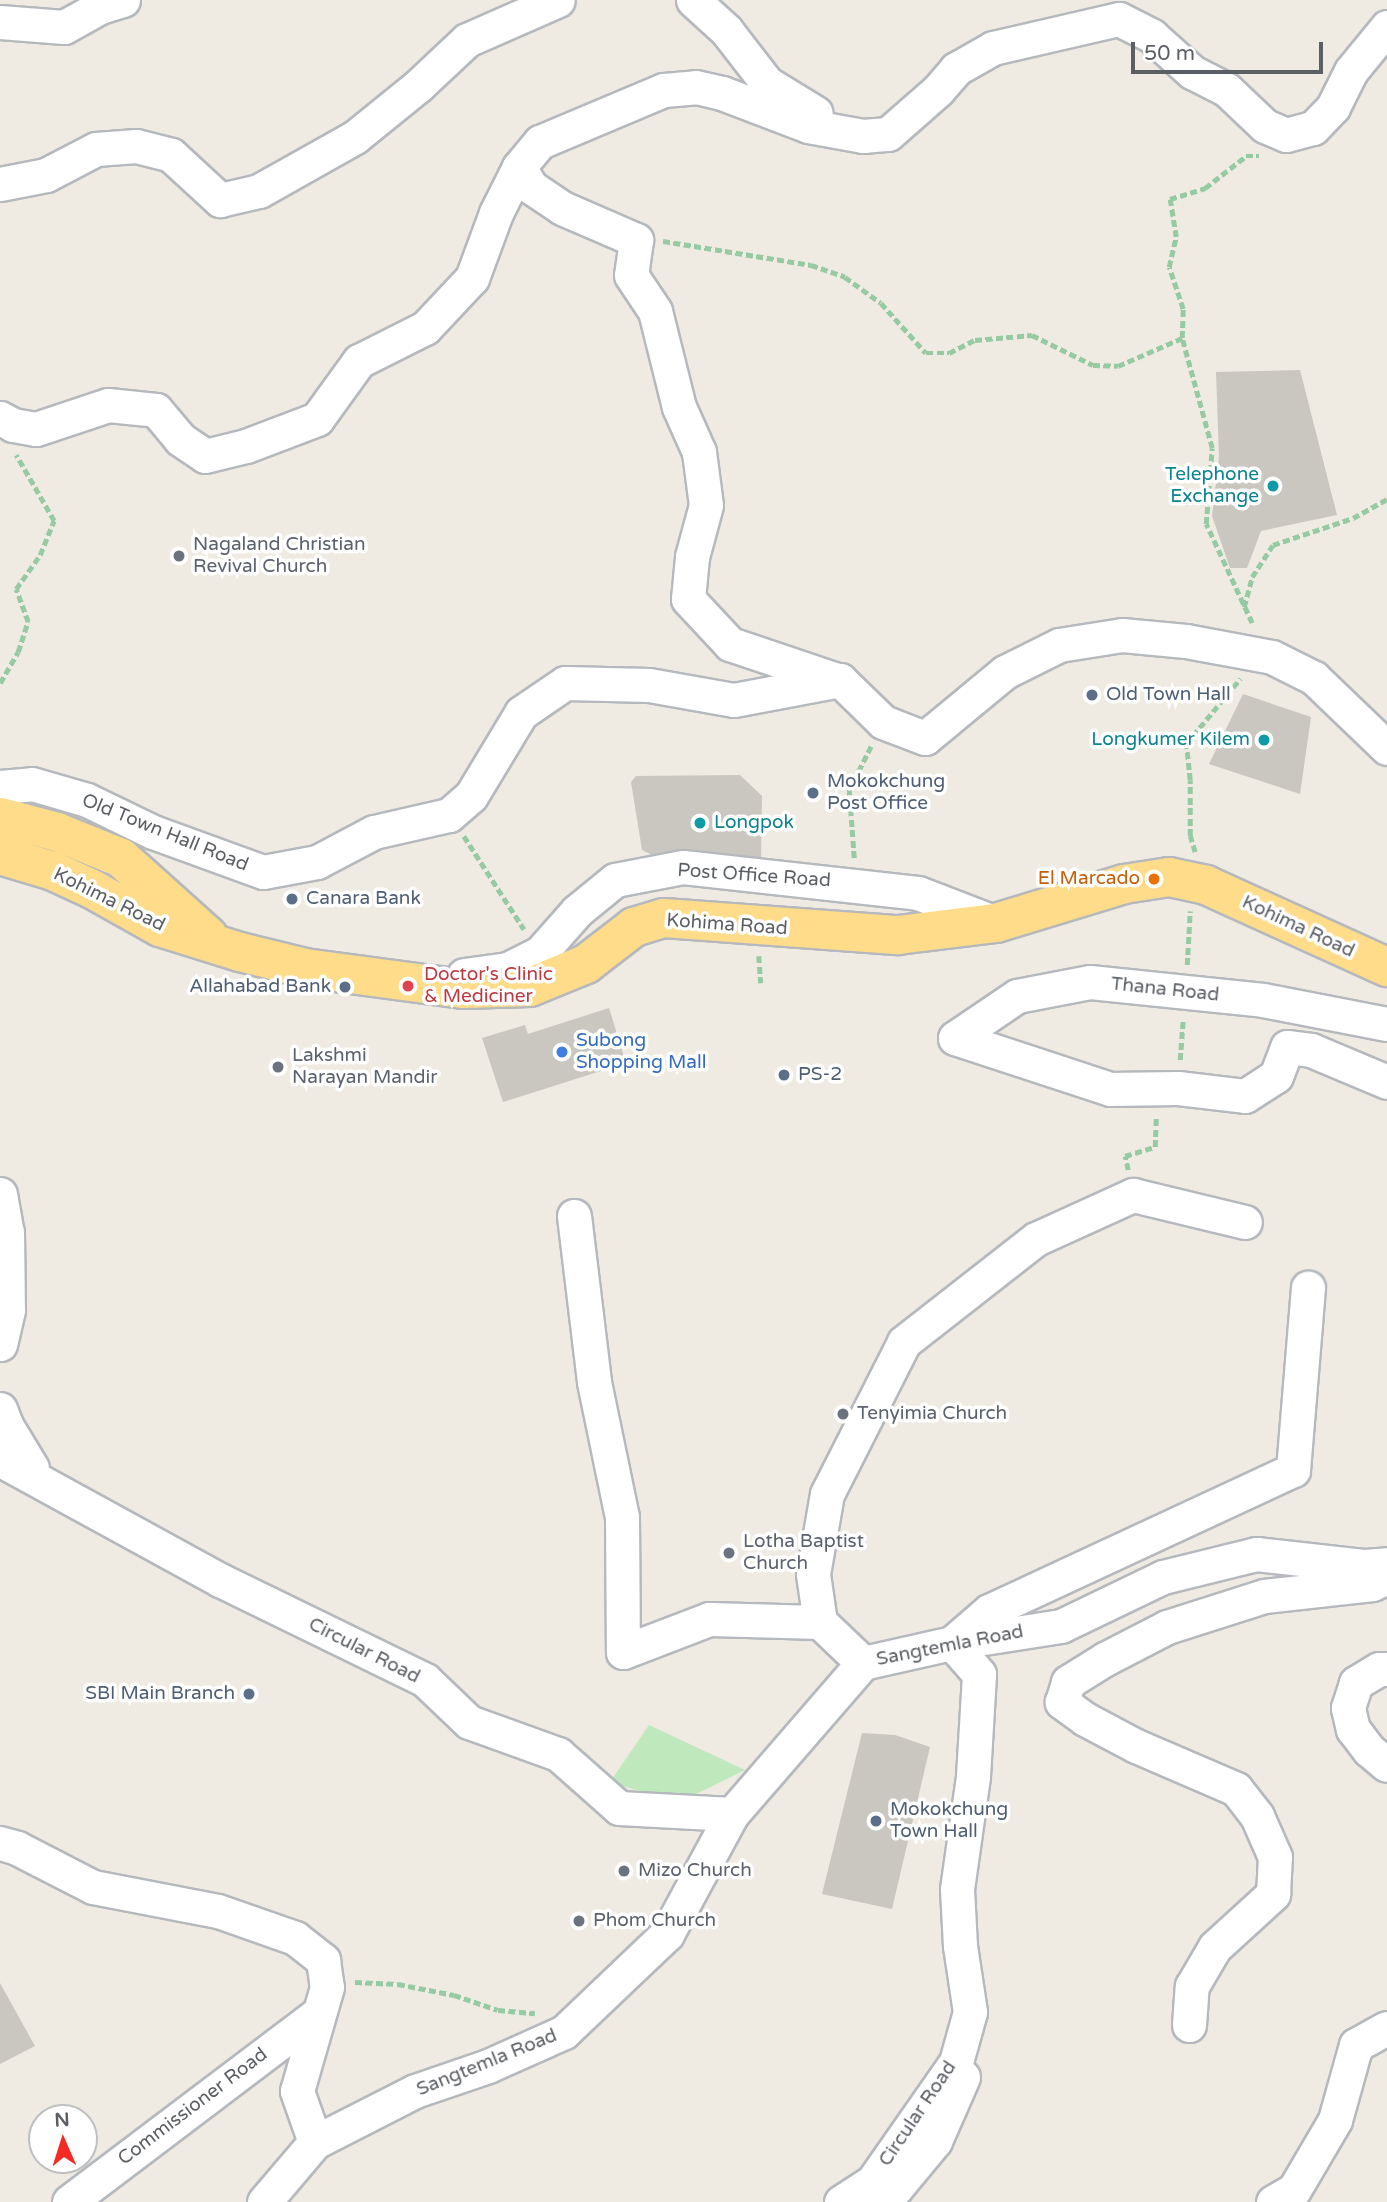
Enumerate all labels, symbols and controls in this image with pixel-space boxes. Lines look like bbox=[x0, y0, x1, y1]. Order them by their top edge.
scale bar bbox=[1135, 28, 1328, 72]
text: 50 m bbox=[1144, 41, 1195, 66]
place label: Telephone Exchange bbox=[1165, 464, 1259, 508]
marker: Telephone Exchange bbox=[1265, 478, 1281, 494]
place label: Nagaland Christian Revival Church bbox=[193, 534, 366, 578]
marker: Nagaland Christian Revival Church bbox=[171, 548, 187, 564]
place label: Old Town Hall bbox=[1106, 684, 1231, 706]
marker: Old Town Hall bbox=[1084, 687, 1100, 703]
place label: Longkumer Kilem bbox=[1091, 729, 1250, 751]
marker: Longkumer Kilem bbox=[1256, 732, 1272, 748]
place label: Mokokchung Post Office bbox=[827, 771, 945, 815]
marker: Mokokchung Post Office bbox=[805, 785, 821, 801]
street label: Old Town Hall Road bbox=[78, 789, 252, 877]
place label: Longpok bbox=[714, 812, 794, 834]
marker: Longpok bbox=[692, 815, 708, 831]
street label: Post Office Road bbox=[676, 859, 832, 893]
street label: Kohima Road bbox=[49, 863, 169, 937]
place label: El Marcado bbox=[1038, 868, 1140, 890]
marker: El Marcado bbox=[1146, 871, 1162, 887]
place label: Canara Bank bbox=[306, 888, 421, 910]
marker: Canara Bank bbox=[284, 891, 300, 907]
street label: Kohima Road bbox=[1238, 891, 1358, 963]
street label: Kohima Road bbox=[666, 909, 788, 941]
place label: Doctor's Clinic & Mediciner bbox=[424, 964, 553, 1008]
street label: Thana Road bbox=[1110, 973, 1220, 1007]
place label: Allahabad Bank bbox=[189, 976, 331, 998]
marker: Doctor's Clinic & Mediciner bbox=[398, 976, 418, 996]
marker: Allahabad Bank bbox=[337, 979, 353, 995]
place label: Subong Shopping Mall bbox=[576, 1030, 706, 1074]
marker: Subong Shopping Mall bbox=[554, 1044, 570, 1060]
place label: Lakshmi Narayan Mandir bbox=[292, 1045, 438, 1089]
marker: Lakshmi Narayan Mandir bbox=[270, 1059, 286, 1075]
place label: PS-2 bbox=[798, 1064, 842, 1086]
marker: PS-2 bbox=[776, 1067, 792, 1083]
place label: Tenyimia Church bbox=[857, 1403, 1007, 1425]
marker: Tenyimia Church bbox=[835, 1406, 851, 1422]
place label: Lotha Baptist Church bbox=[743, 1531, 864, 1575]
marker: Lotha Baptist Church bbox=[721, 1545, 737, 1561]
street label: Circular Road bbox=[304, 1613, 424, 1689]
street label: Sangtemla Road bbox=[875, 1621, 1025, 1671]
place label: SBI Main Branch bbox=[85, 1683, 235, 1705]
marker: SBI Main Branch bbox=[241, 1686, 257, 1702]
place label: Mokokchung Town Hall bbox=[890, 1799, 1008, 1843]
marker: Mokokchung Town Hall bbox=[868, 1813, 884, 1829]
place label: Mizo Church bbox=[638, 1860, 752, 1882]
marker: Mizo Church bbox=[616, 1863, 632, 1879]
place label: Phom Church bbox=[593, 1910, 716, 1932]
marker: Phom Church bbox=[571, 1913, 587, 1929]
street label: Sangtemla Road bbox=[413, 2024, 561, 2102]
street label: Commissioner Road bbox=[114, 2043, 272, 2171]
street label: Circular Road bbox=[874, 2057, 962, 2171]
north arrow bbox=[28, 2104, 98, 2174]
text: N bbox=[54, 2109, 70, 2131]

